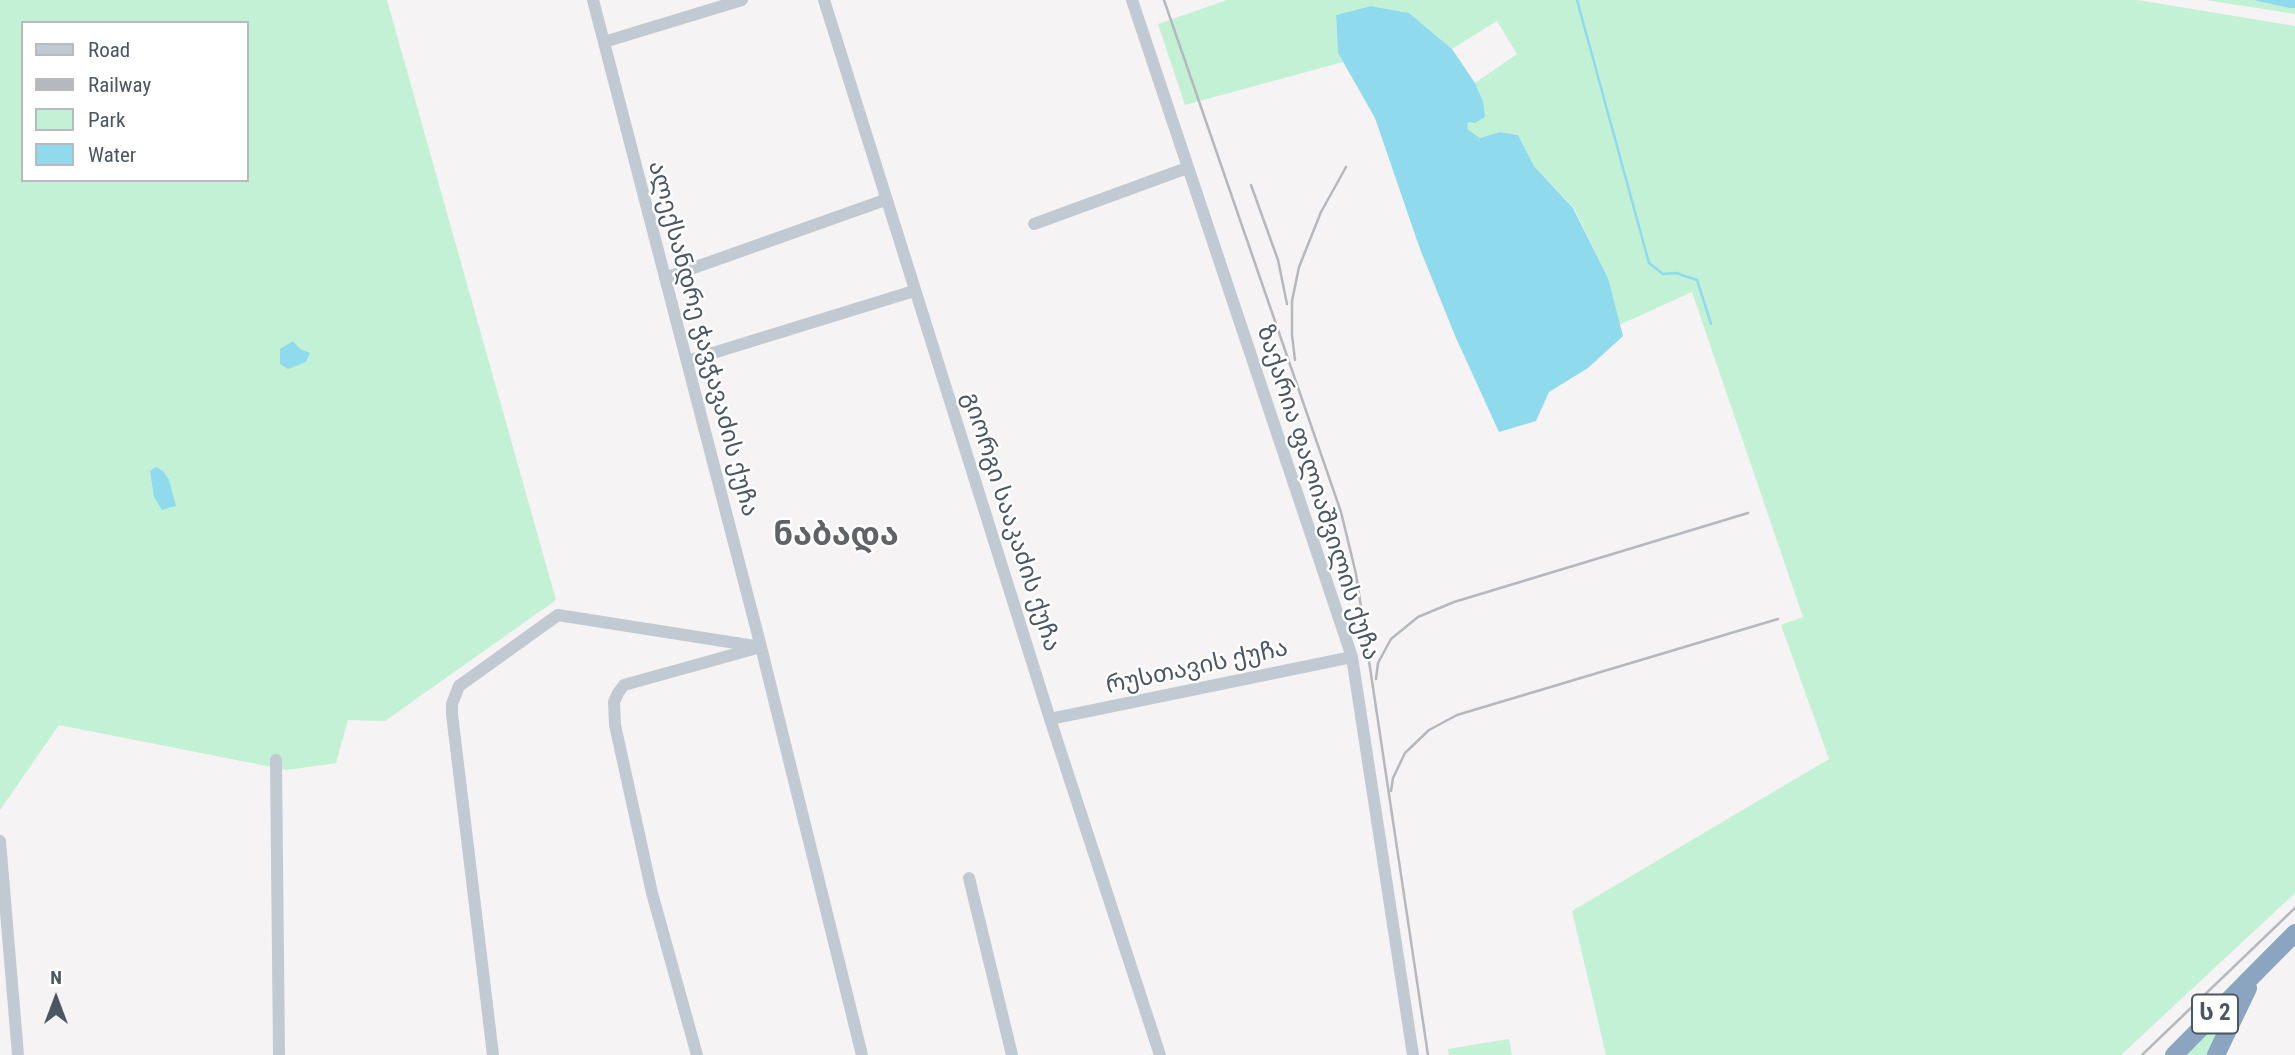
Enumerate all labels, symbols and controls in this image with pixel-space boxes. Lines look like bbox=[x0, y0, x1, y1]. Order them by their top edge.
legend bbox=[21, 21, 248, 182]
text: Road bbox=[88, 38, 130, 62]
text: Railway bbox=[88, 73, 151, 97]
text: Park bbox=[88, 108, 125, 132]
text: Water bbox=[88, 143, 136, 167]
street label: ალექსანდრე ჭავჭავაძის ქუჩა bbox=[641, 158, 763, 520]
street label: ზაქარია ფალიაშვილის ქუჩა bbox=[1249, 322, 1385, 664]
street label: გიორგი სააკაძის ქუჩა bbox=[954, 389, 1066, 655]
district label: ნაბადა bbox=[773, 518, 899, 556]
street label: რუსთავის ქუჩა bbox=[1103, 635, 1291, 701]
north arrow bbox=[21, 964, 91, 1034]
text: N bbox=[50, 966, 62, 989]
road number: ს 2 bbox=[2192, 995, 2238, 1034]

